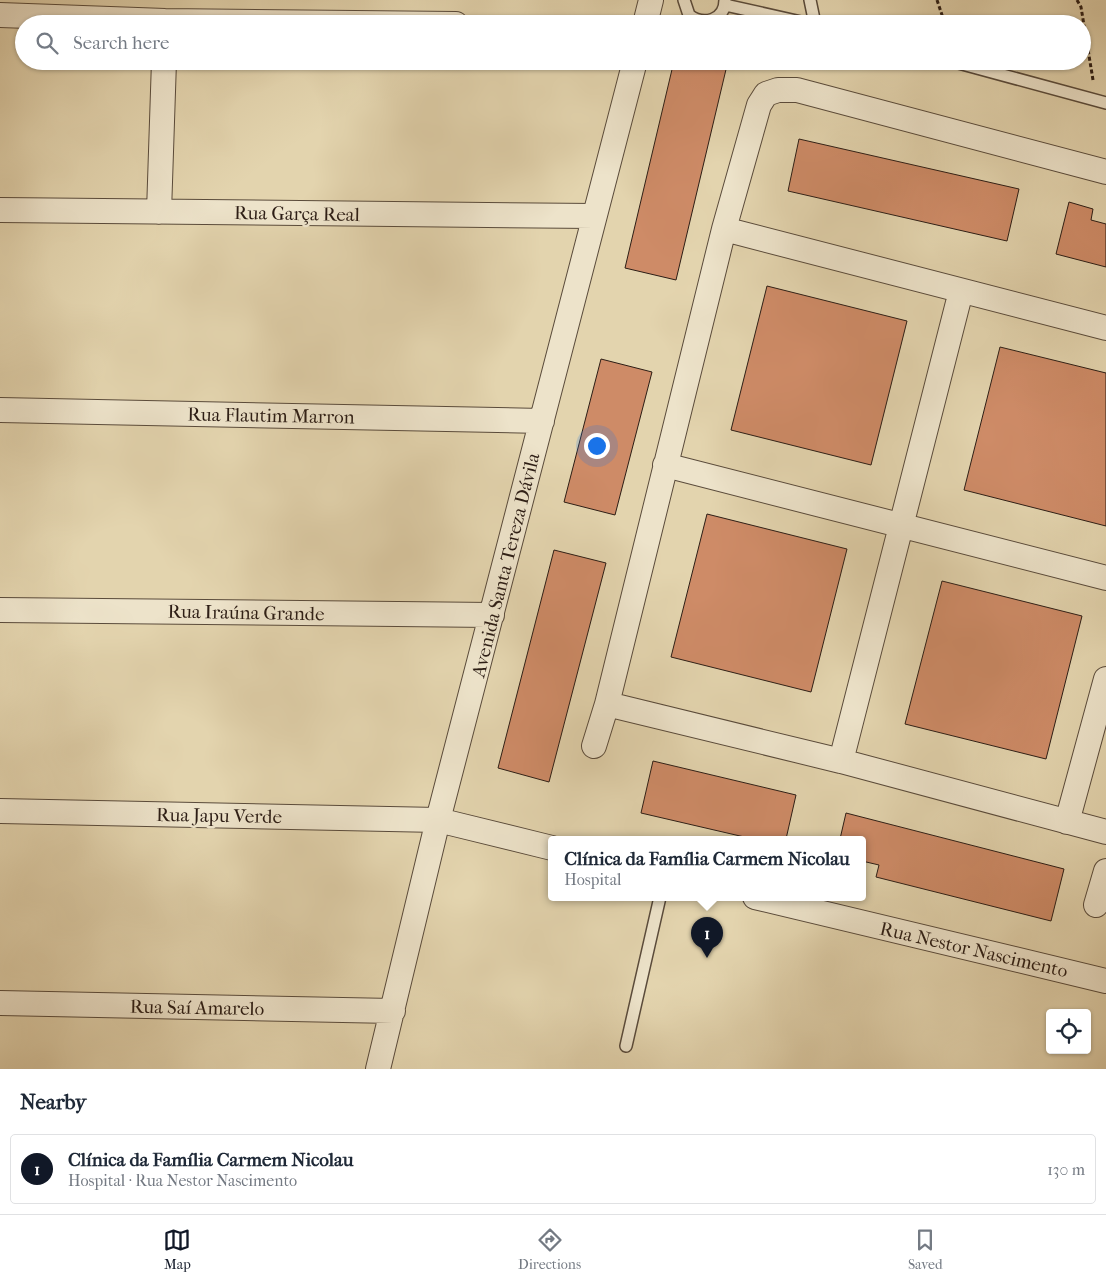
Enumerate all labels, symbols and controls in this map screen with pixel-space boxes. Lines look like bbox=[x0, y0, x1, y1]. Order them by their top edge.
search box bbox=[15, 15, 1091, 70]
icon: search bbox=[33, 29, 61, 57]
text: Search here bbox=[73, 32, 169, 54]
street label: Rua Garça Real bbox=[234, 202, 360, 226]
street label: Rua Flautim Marron bbox=[187, 404, 355, 428]
your location bbox=[584, 433, 610, 459]
street label: Avenida Santa Tereza Dávila bbox=[467, 450, 545, 681]
street label: Rua Iraúna Grande bbox=[167, 601, 325, 625]
street label: Rua Japu Verde bbox=[156, 804, 282, 828]
popup bbox=[548, 836, 866, 901]
text: Clínica da Família Carmem Nicolau bbox=[564, 848, 850, 870]
text: Hospital bbox=[564, 870, 621, 889]
pin: 1 bbox=[691, 917, 723, 958]
street label: Rua Nestor Nascimento bbox=[878, 918, 1070, 982]
street label: Rua Saí Amarelo bbox=[130, 996, 265, 1020]
map controls bbox=[1046, 1009, 1091, 1054]
button: locate bbox=[1046, 1009, 1091, 1054]
text: Nearby bbox=[20, 1090, 86, 1114]
text: Clínica da Família Carmem Nicolau bbox=[68, 1149, 354, 1171]
text: 1 bbox=[34, 1160, 40, 1179]
text: 130 m bbox=[1047, 1160, 1085, 1179]
text: Hospital · Rua Nestor Nascimento bbox=[68, 1171, 297, 1190]
tab: Map bbox=[163, 1226, 191, 1273]
tab: Directions bbox=[518, 1226, 581, 1273]
tab: Saved bbox=[908, 1226, 943, 1273]

